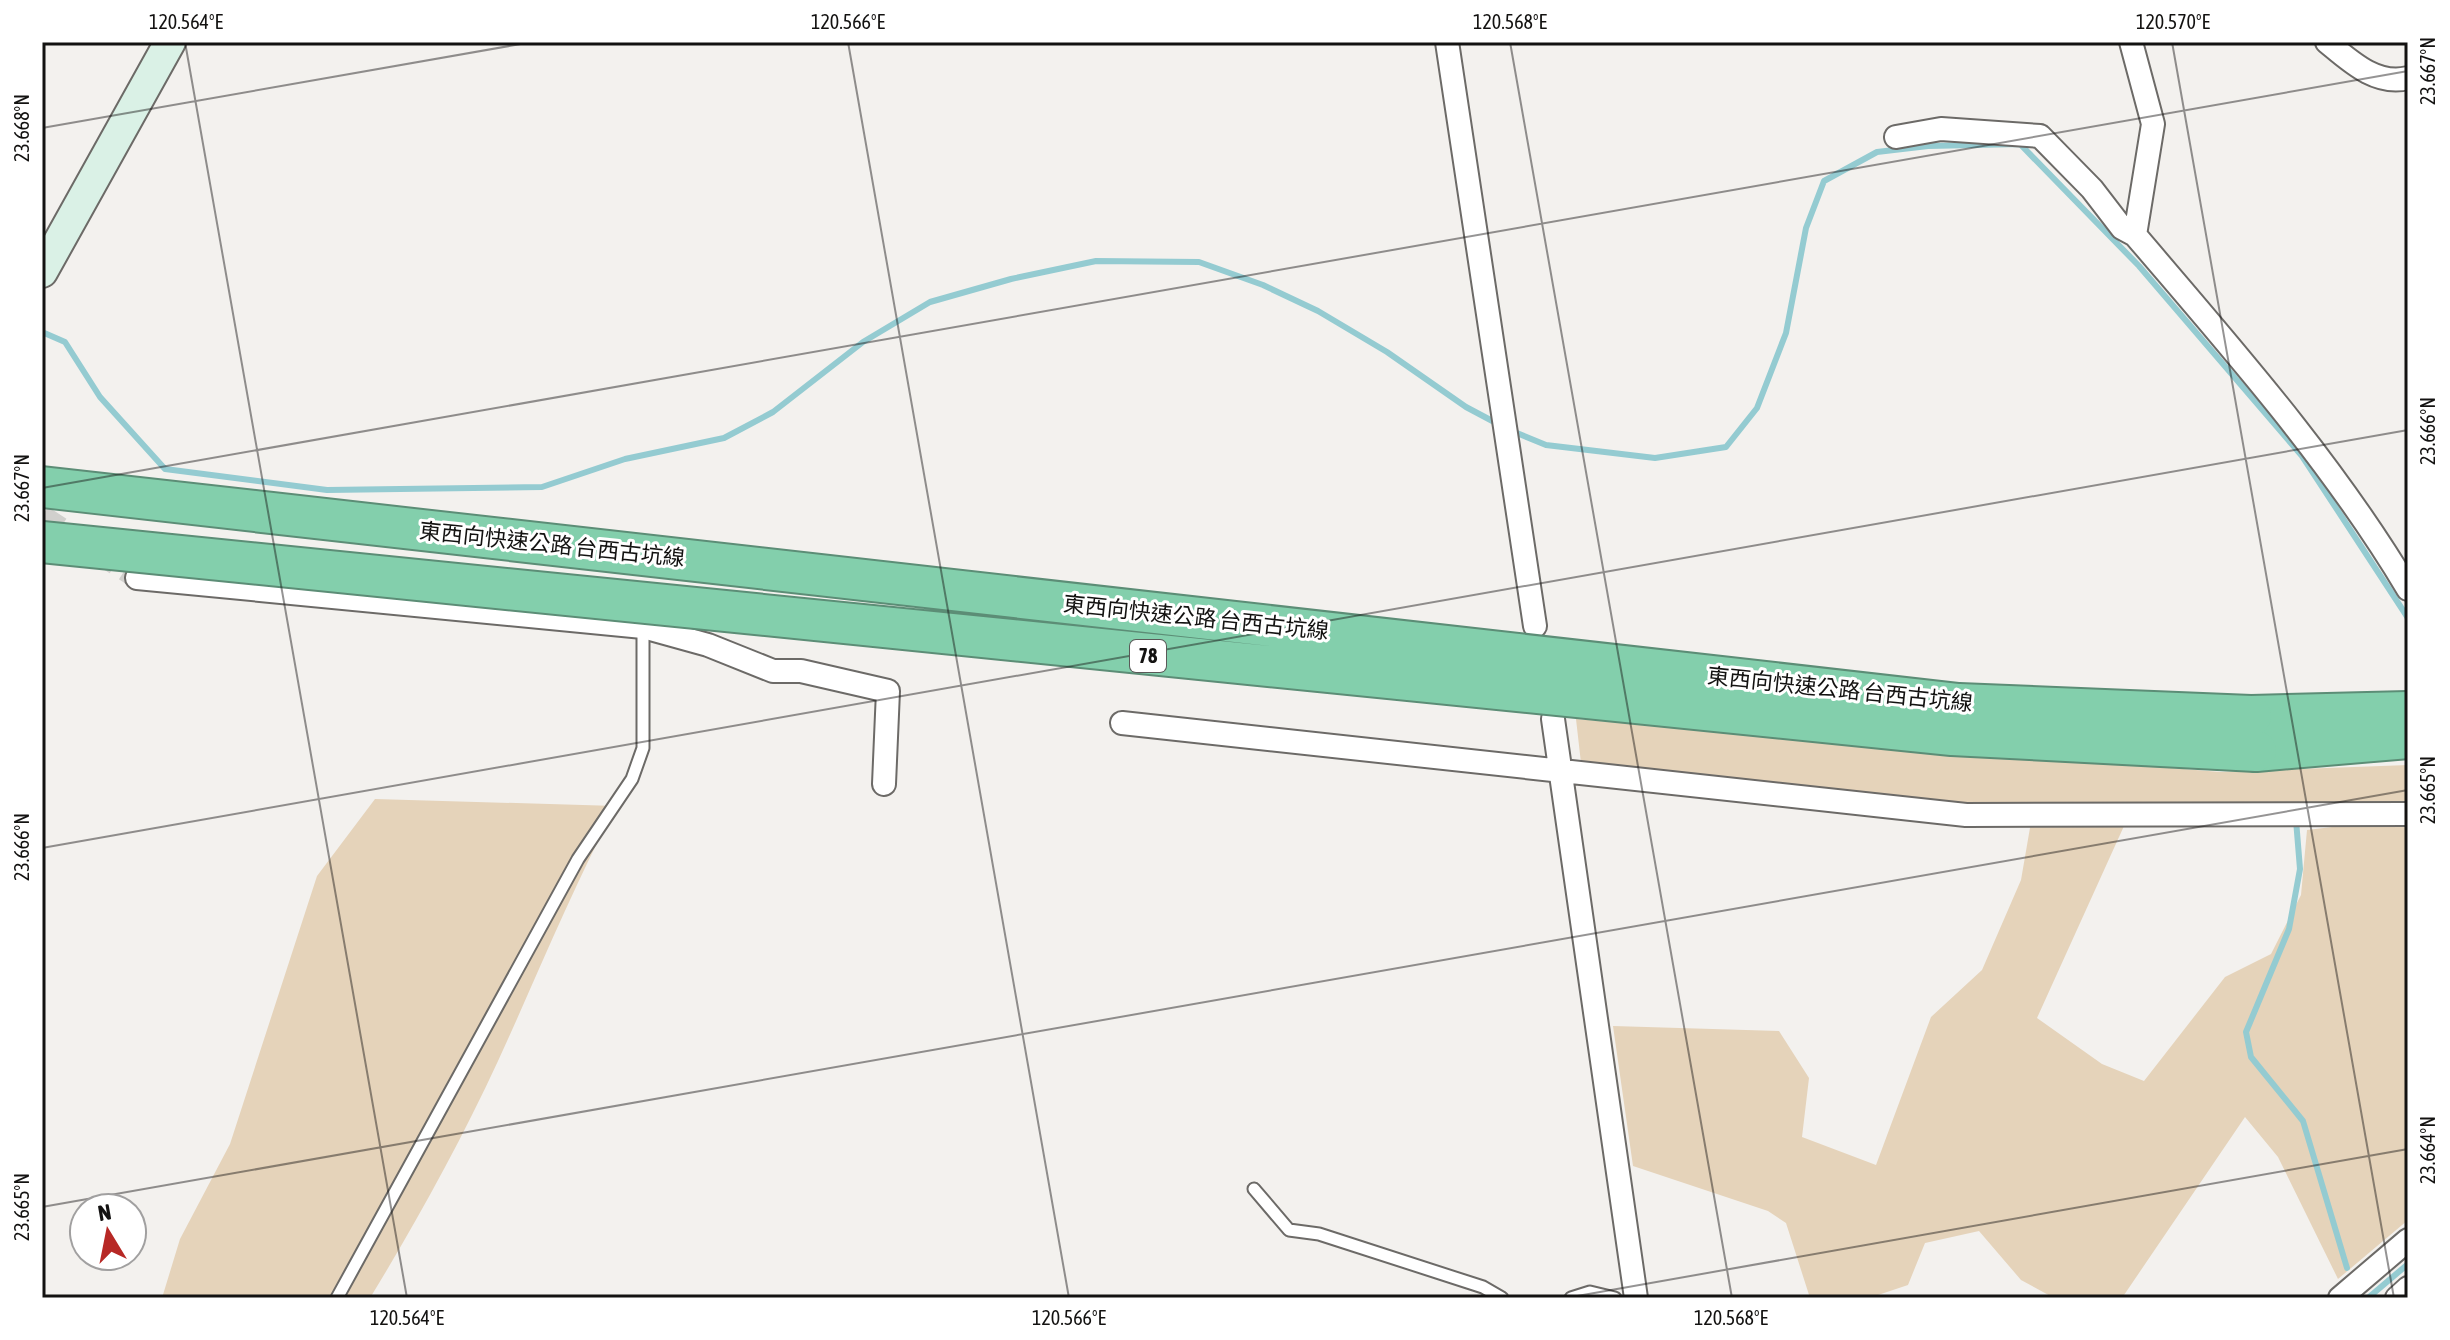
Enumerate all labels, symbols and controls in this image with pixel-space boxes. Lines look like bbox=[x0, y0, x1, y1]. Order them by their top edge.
text: 120.564°E bbox=[149, 10, 223, 33]
text: 120.566°E bbox=[811, 10, 885, 33]
text: 120.568°E bbox=[1473, 10, 1547, 33]
text: 120.570°E bbox=[2136, 10, 2210, 33]
text: 23.667°N bbox=[2416, 37, 2439, 105]
text: 23.668°N bbox=[10, 94, 33, 162]
text: 23.666°N bbox=[2416, 397, 2439, 465]
text: 23.667°N bbox=[10, 454, 33, 522]
street label: 東西向快速公路 台西古坑線 bbox=[418, 517, 686, 571]
street label: 東西向快速公路 台西古坑線 bbox=[1062, 590, 1330, 644]
road number: 78 bbox=[1130, 640, 1166, 672]
street label: 東西向快速公路 台西古坑線 bbox=[1706, 662, 1974, 716]
text: 23.665°N bbox=[2416, 756, 2439, 824]
text: 23.666°N bbox=[10, 813, 33, 881]
text: 23.664°N bbox=[2416, 1116, 2439, 1184]
text: 23.665°N bbox=[10, 1173, 33, 1241]
north arrow bbox=[68, 1192, 148, 1272]
text: N bbox=[96, 1198, 113, 1226]
text: 120.564°E bbox=[370, 1306, 444, 1329]
text: 120.566°E bbox=[1032, 1306, 1106, 1329]
text: 120.568°E bbox=[1694, 1306, 1768, 1329]

